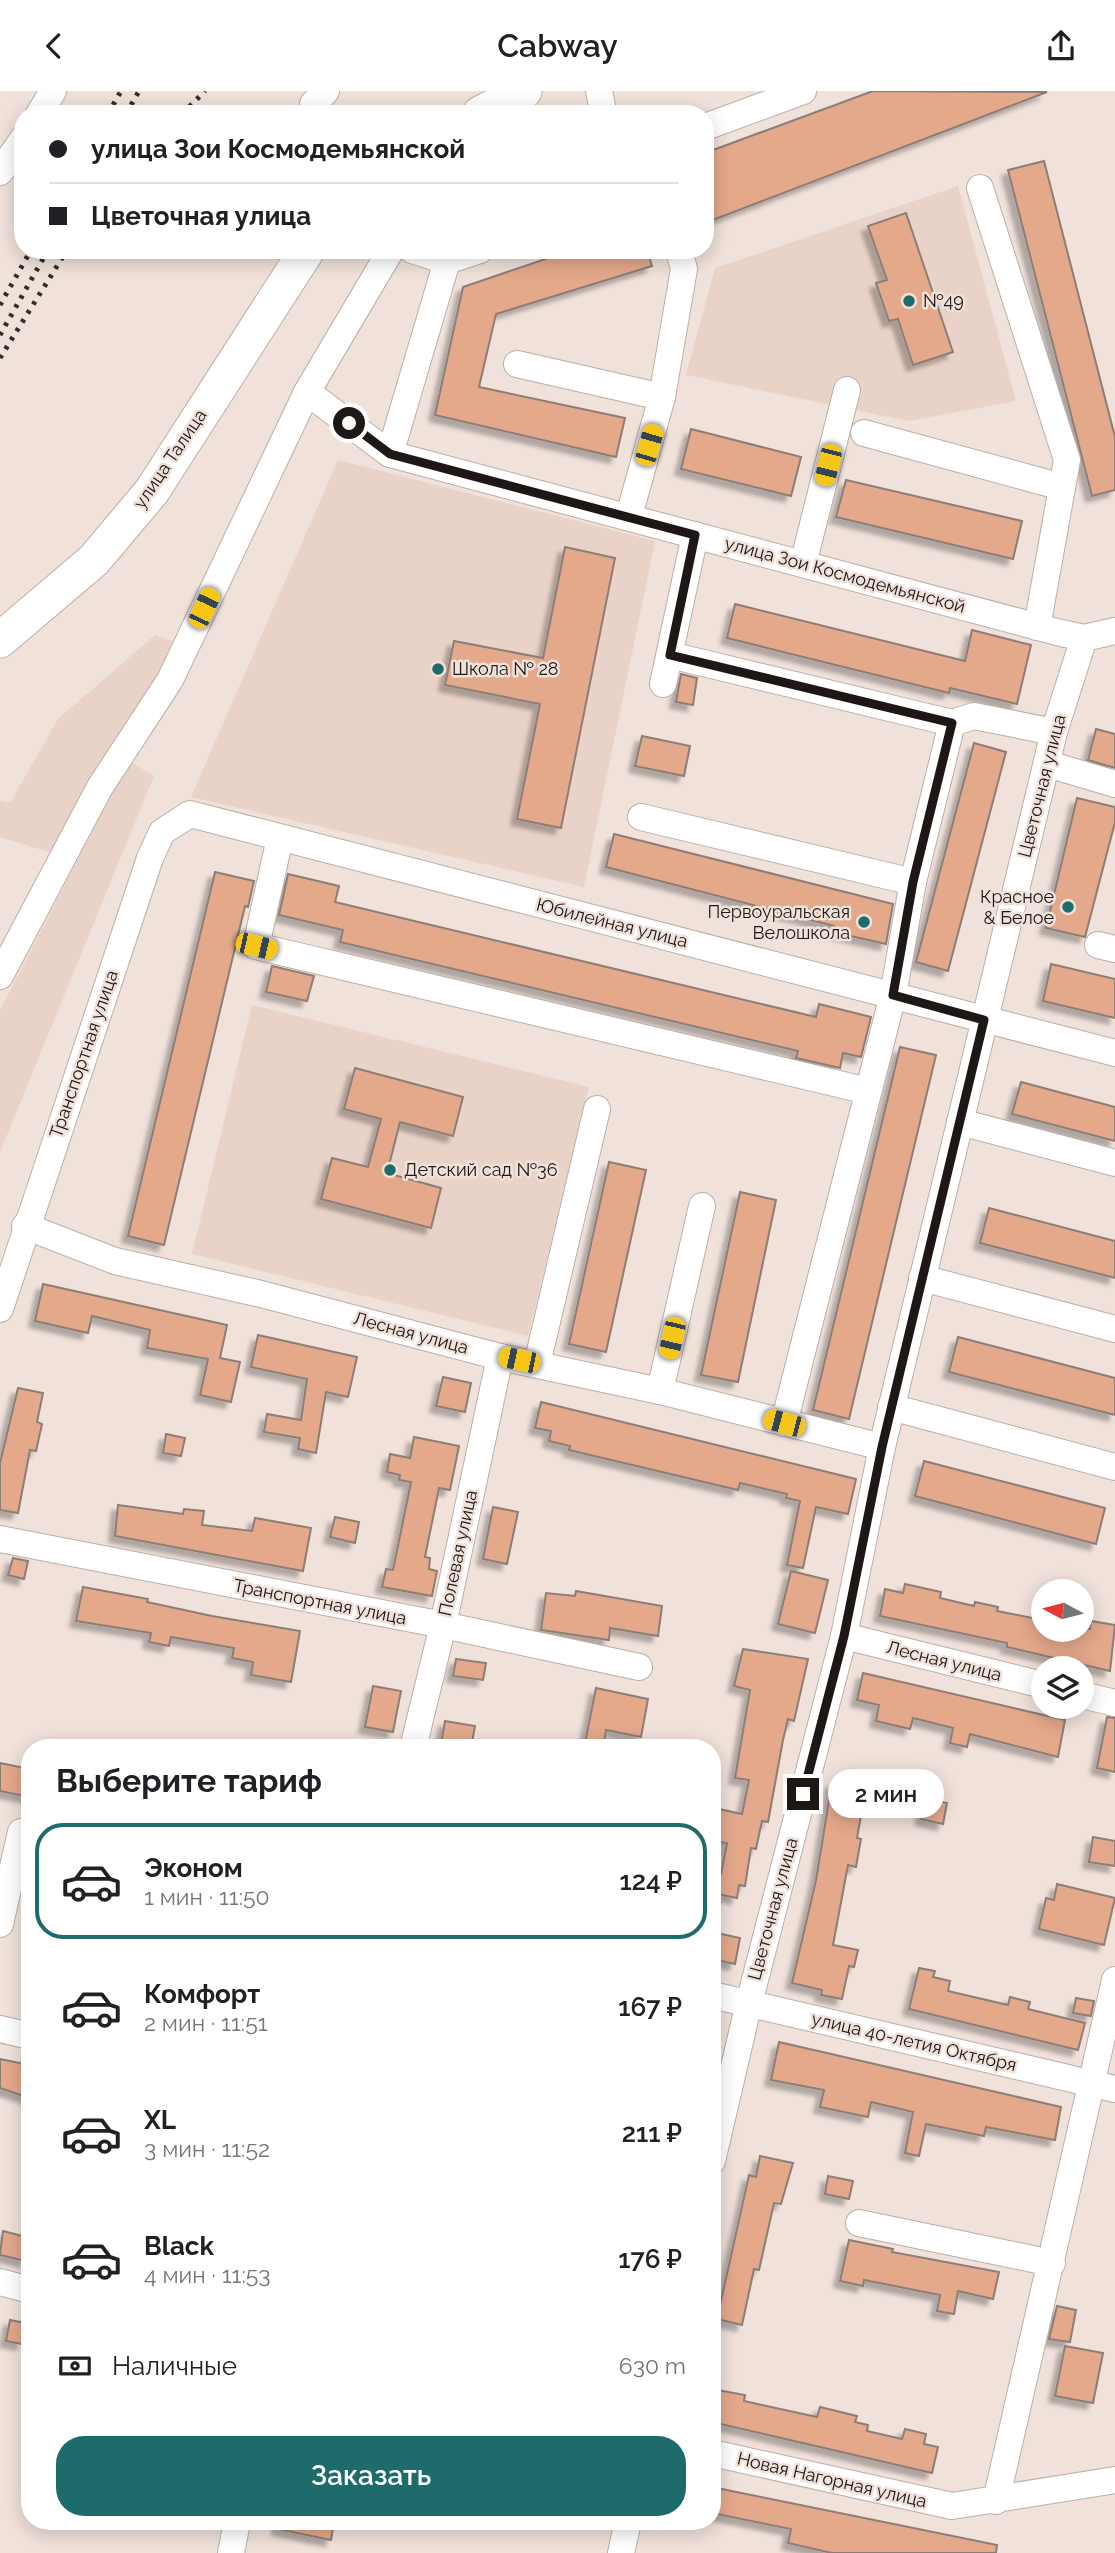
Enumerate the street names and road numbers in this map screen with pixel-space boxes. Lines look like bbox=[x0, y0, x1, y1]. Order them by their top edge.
street label: улица Талица bbox=[129, 405, 210, 512]
street label: улица Зои Космодемьянской bbox=[722, 532, 968, 617]
street label: Цветочная улица bbox=[1014, 712, 1069, 860]
street label: Юбилейная улица bbox=[534, 894, 690, 952]
street label: Транспортная улица bbox=[45, 967, 122, 1140]
street label: Лесная улица bbox=[351, 1307, 471, 1358]
street label: Полевая улица bbox=[434, 1488, 481, 1618]
street label: Транспортная улица bbox=[232, 1574, 408, 1629]
street label: Лесная улица bbox=[884, 1636, 1004, 1685]
street label: Цветочная улица bbox=[743, 1835, 802, 1982]
street label: улица 40-летия Октября bbox=[809, 2008, 1019, 2075]
street label: Новая Нагорная улица bbox=[735, 2447, 929, 2512]

